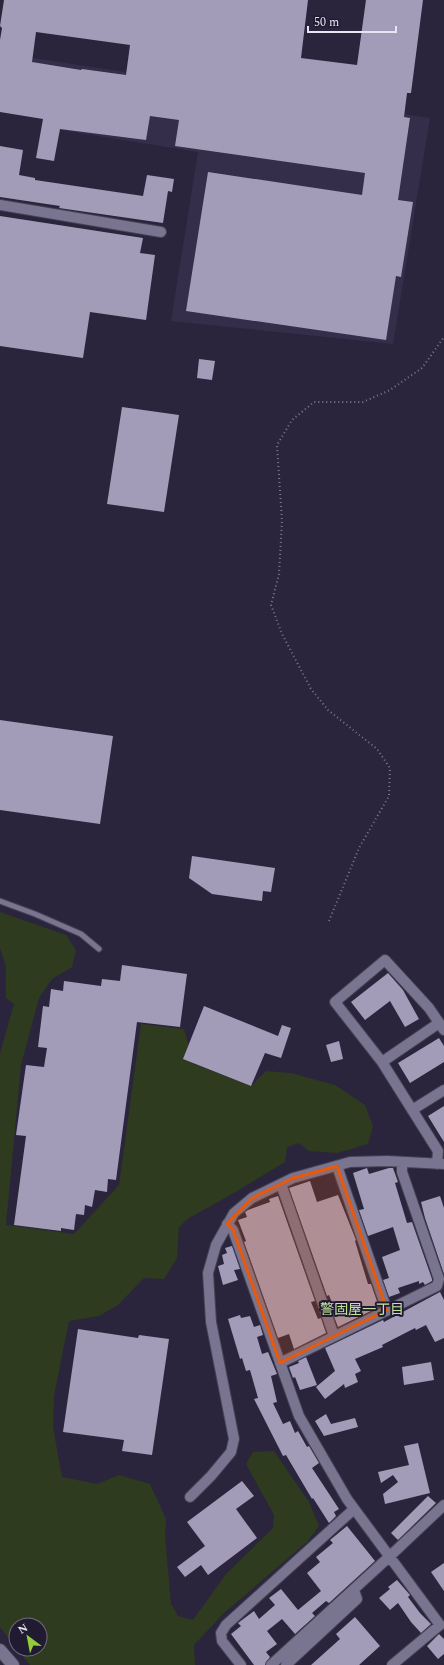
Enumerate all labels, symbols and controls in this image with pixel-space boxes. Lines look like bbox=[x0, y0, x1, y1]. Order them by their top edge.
scale bar bbox=[308, 8, 396, 34]
text: 50 m bbox=[314, 13, 339, 32]
district label: 警固屋一丁目 bbox=[320, 1299, 404, 1320]
north arrow bbox=[8, 1617, 48, 1657]
text: N bbox=[15, 1619, 31, 1639]

